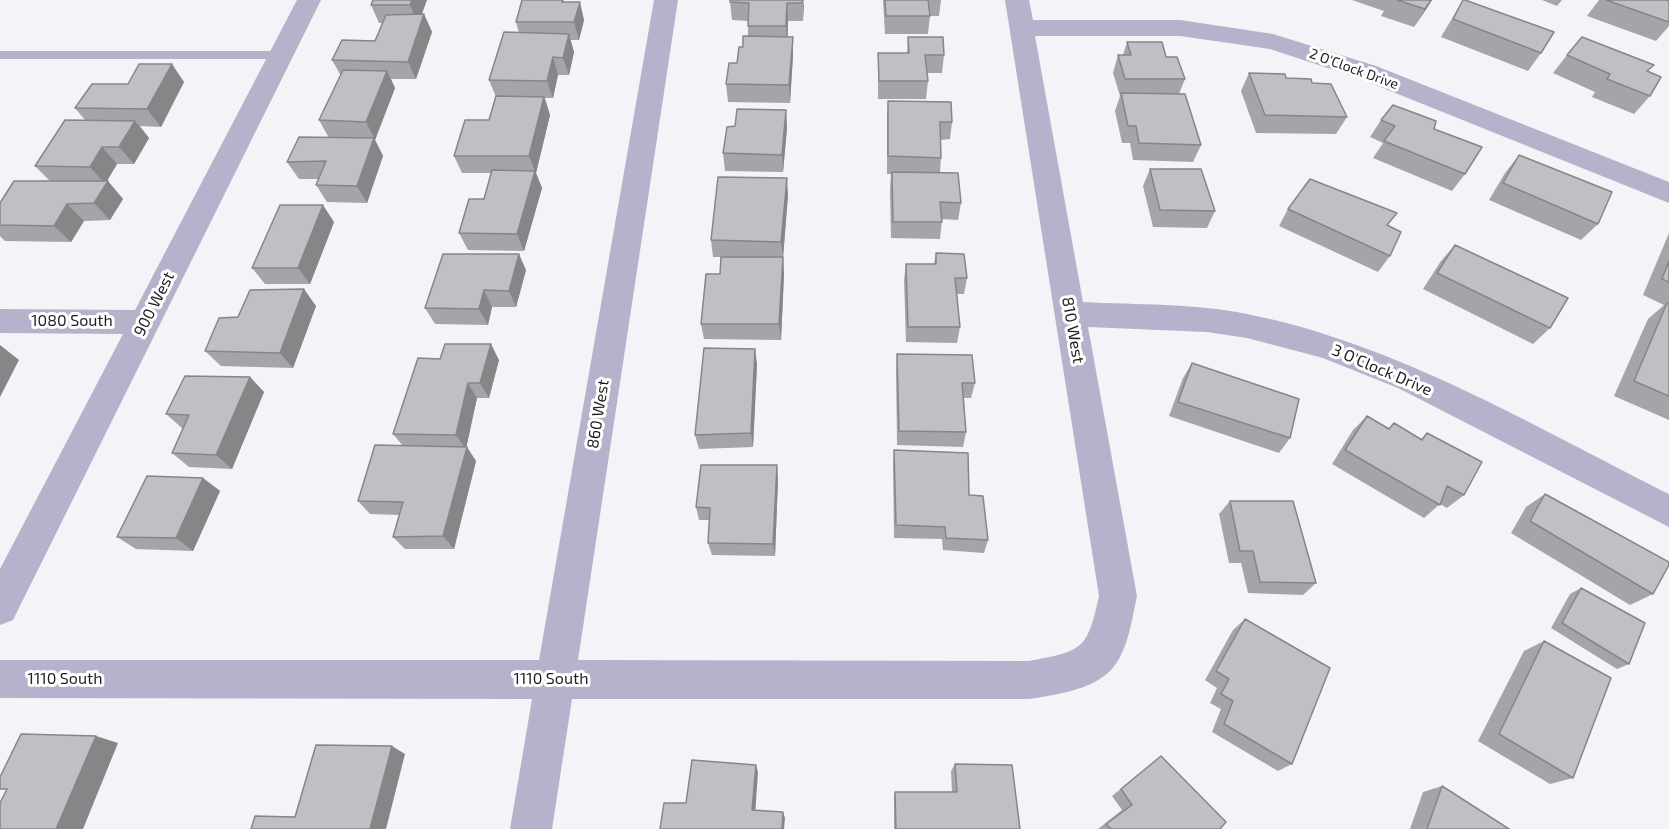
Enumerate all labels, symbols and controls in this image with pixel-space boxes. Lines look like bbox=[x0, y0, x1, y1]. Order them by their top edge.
street label: 2 O'Clock Drive bbox=[1307, 45, 1401, 93]
street label: 900 West bbox=[130, 269, 178, 339]
street label: 810 West bbox=[1058, 295, 1088, 365]
street label: 1080 South bbox=[31, 311, 113, 331]
street label: 3 O'Clock Drive bbox=[1329, 340, 1435, 400]
street label: 860 West bbox=[583, 378, 613, 450]
street label: 1110 South bbox=[28, 669, 102, 689]
street label: 1110 South bbox=[514, 669, 588, 689]

